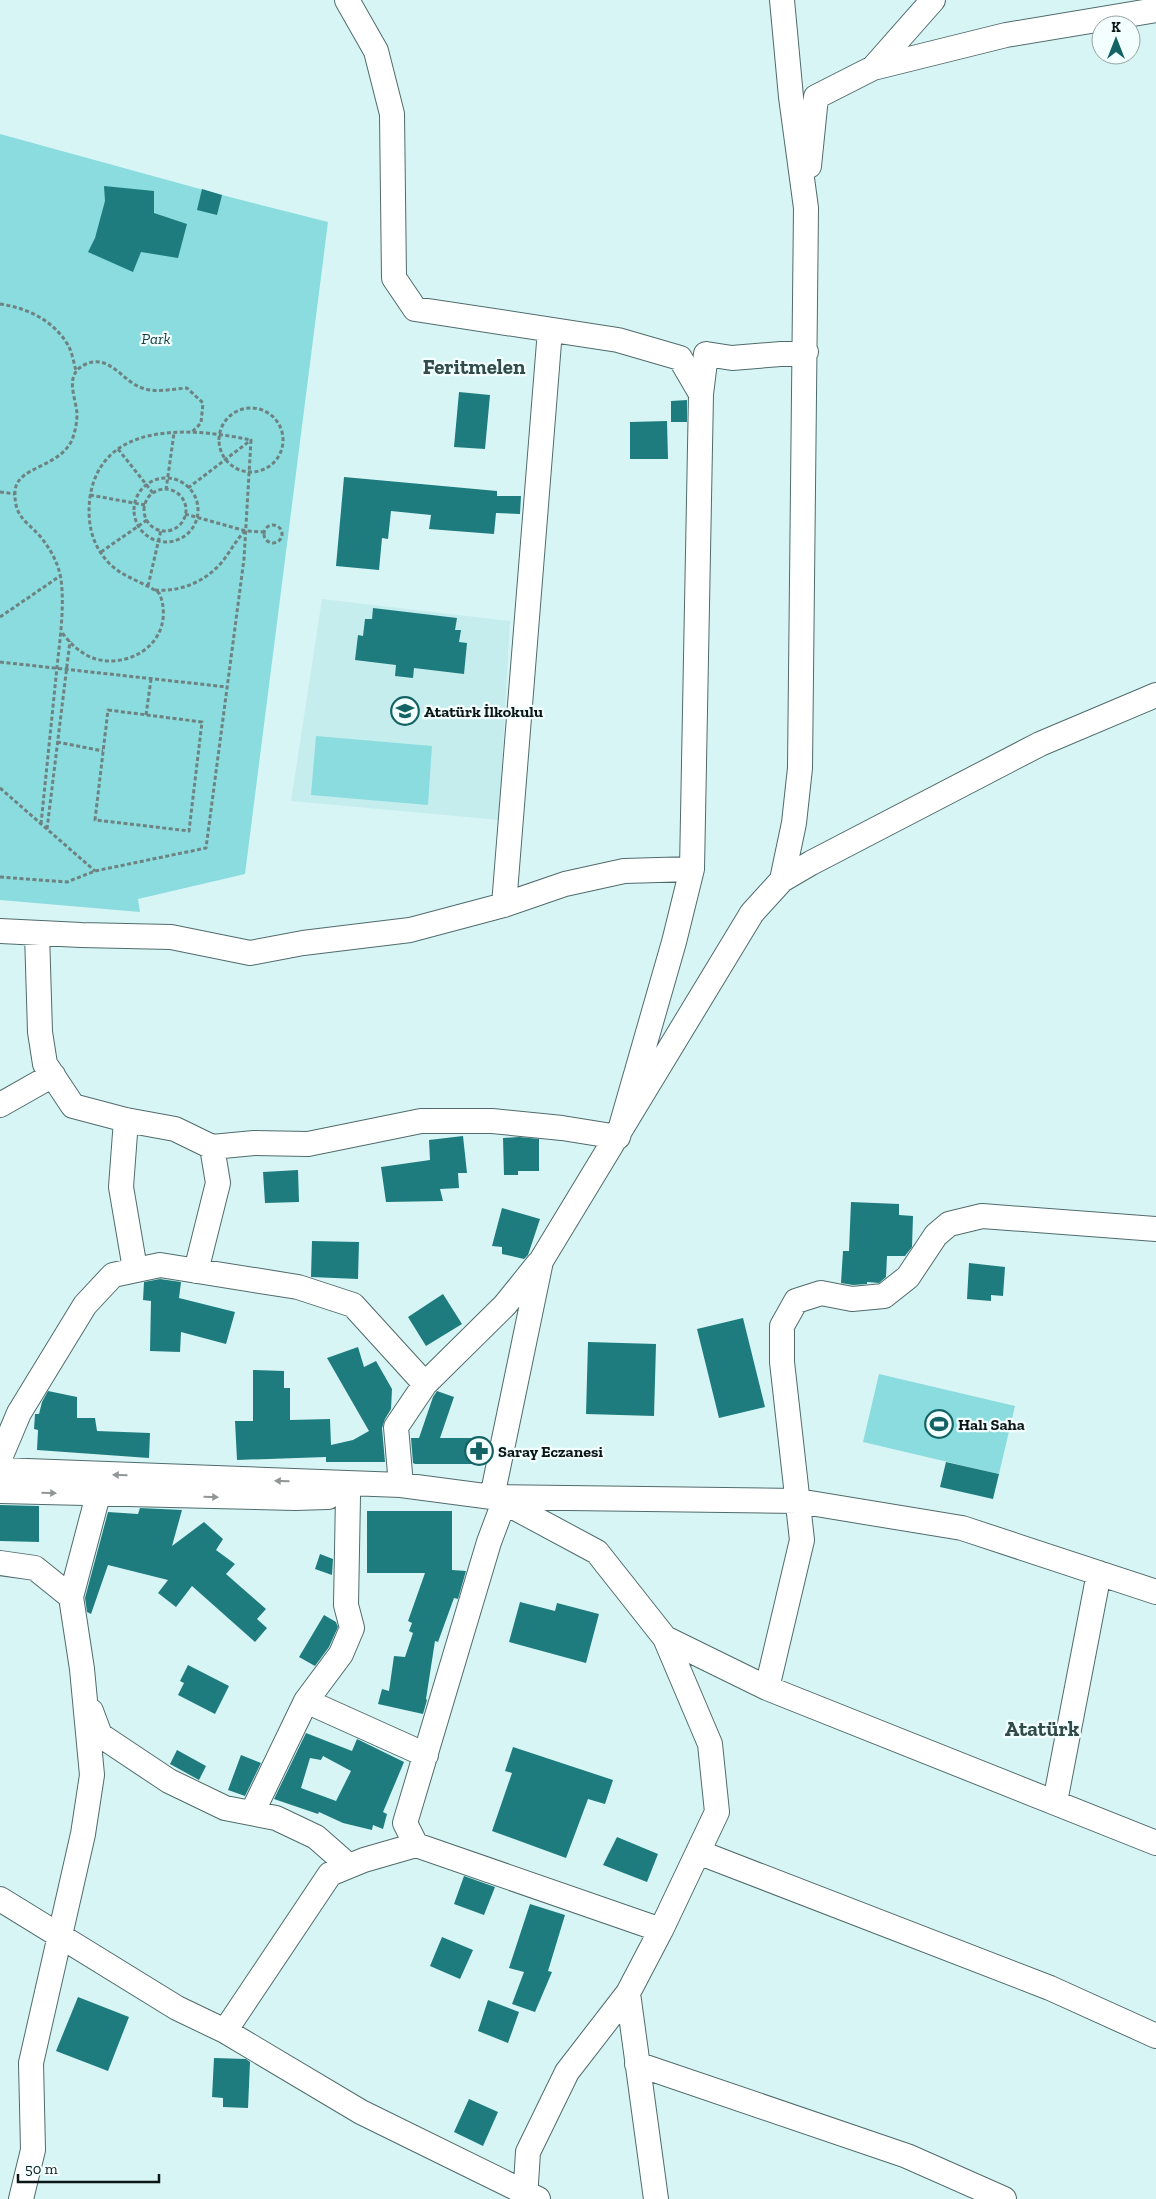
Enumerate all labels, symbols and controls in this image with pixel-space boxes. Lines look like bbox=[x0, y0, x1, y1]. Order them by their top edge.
north arrow bbox=[1091, 15, 1141, 65]
text: K bbox=[1111, 19, 1121, 36]
park label: Park bbox=[141, 329, 171, 348]
district label: Feritmelen bbox=[423, 354, 526, 379]
school or university icon: Atatürk İlkokulu bbox=[390, 696, 420, 726]
place label: Atatürk İlkokulu bbox=[424, 702, 544, 721]
sports icon: Halı Saha bbox=[924, 1409, 954, 1439]
place label: Halı Saha bbox=[958, 1415, 1025, 1434]
pharmacy icon: Saray Eczanesi bbox=[464, 1436, 494, 1466]
place label: Saray Eczanesi bbox=[498, 1442, 603, 1461]
one-way arrow bbox=[112, 1470, 128, 1478]
one-way arrow bbox=[274, 1477, 290, 1485]
one-way arrow bbox=[41, 1489, 57, 1497]
one-way arrow bbox=[203, 1493, 219, 1501]
district label: Atatürk bbox=[1005, 1716, 1080, 1741]
scale bar bbox=[18, 2152, 159, 2184]
text: 50 m bbox=[25, 2160, 58, 2178]

